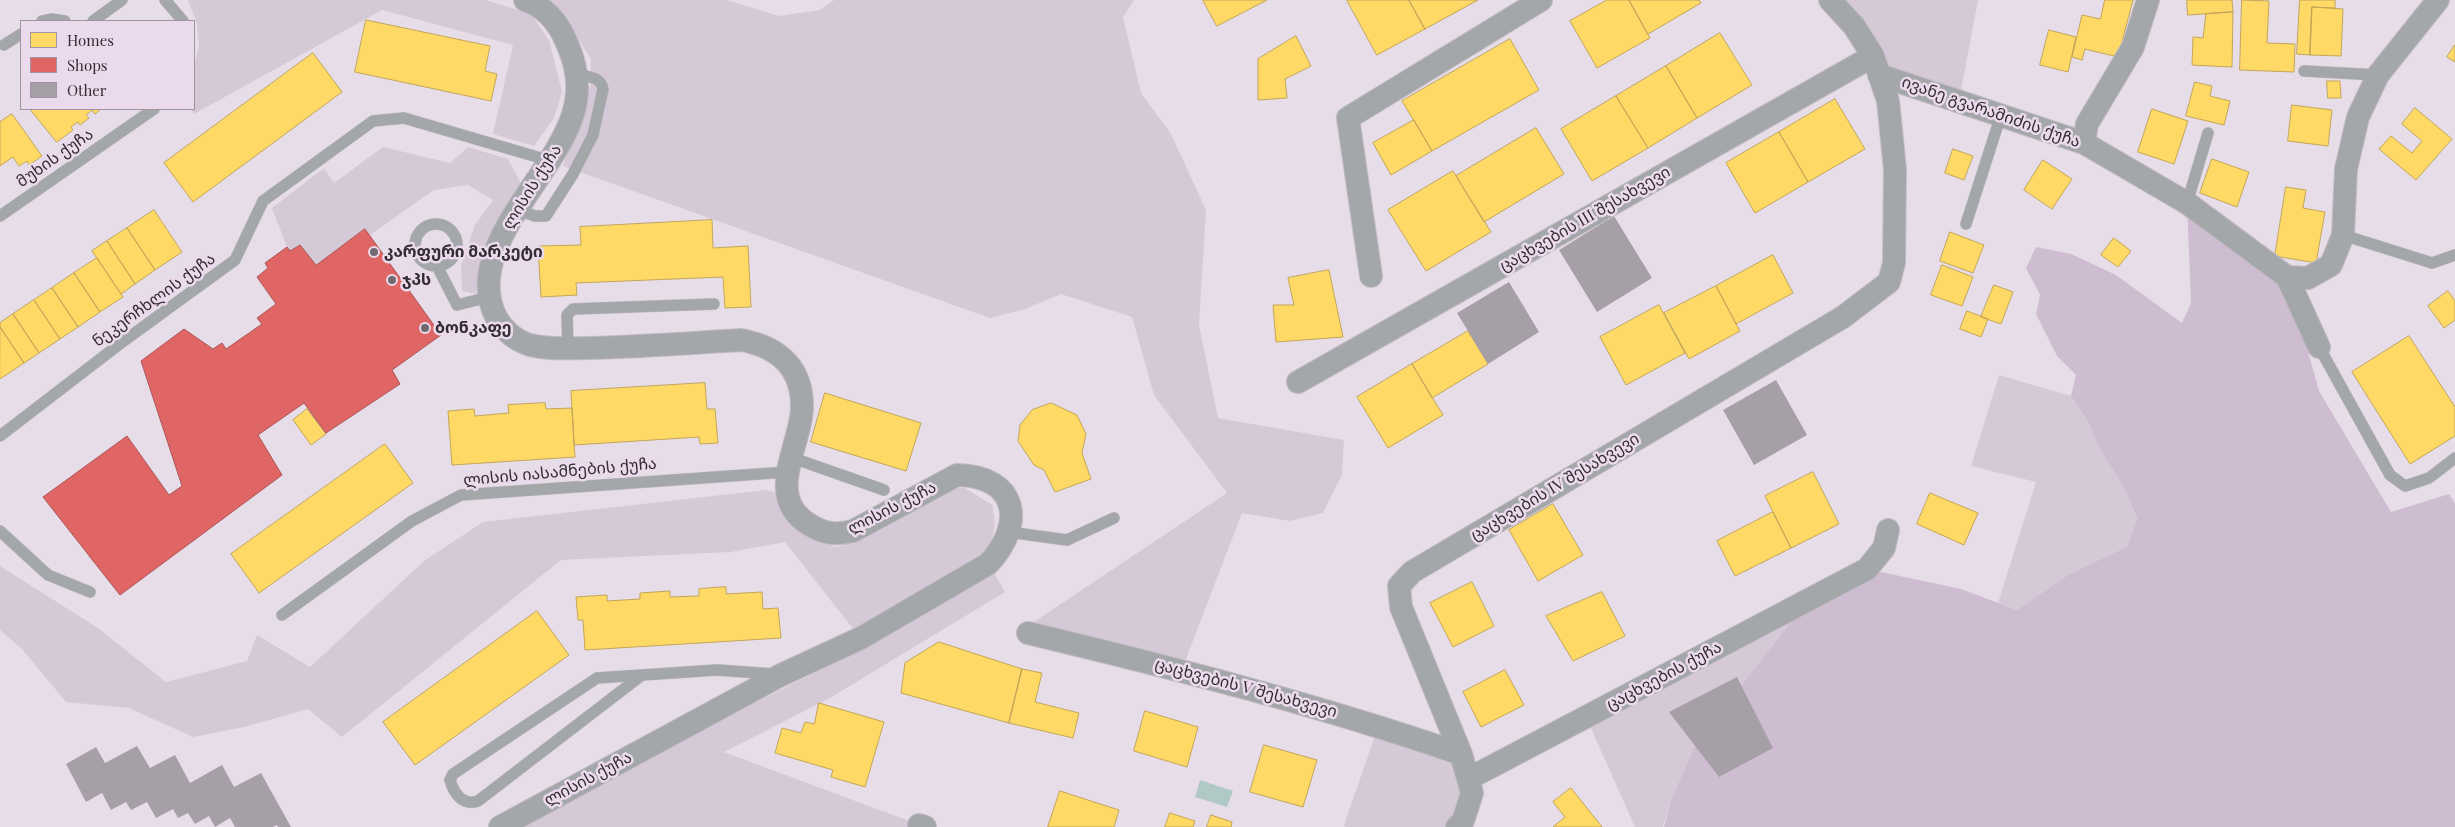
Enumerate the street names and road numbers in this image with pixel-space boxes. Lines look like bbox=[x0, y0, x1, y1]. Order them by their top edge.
street label: ივანე გვარამიძის ქუჩა bbox=[1899, 72, 2083, 152]
street label: მუხის ქუჩა bbox=[13, 125, 97, 191]
street label: ლისის ქუჩა bbox=[498, 141, 566, 233]
street label: ცაცხვების III შესახვევი bbox=[1496, 162, 1674, 276]
street label: ნეკერჩხლის ქუჩა bbox=[89, 249, 219, 351]
street label: ცაცხვების IV შესახვევი bbox=[1467, 429, 1643, 545]
street label: ლისის იასამნების ქუჩა bbox=[462, 454, 658, 490]
street label: ლისის ქუჩა bbox=[845, 478, 939, 538]
street label: ცაცხვების ქუჩა bbox=[1603, 638, 1725, 714]
street label: ცაცხვების V შესახვევი bbox=[1153, 654, 1339, 722]
street label: ლისის ქუჩა bbox=[541, 748, 635, 810]

